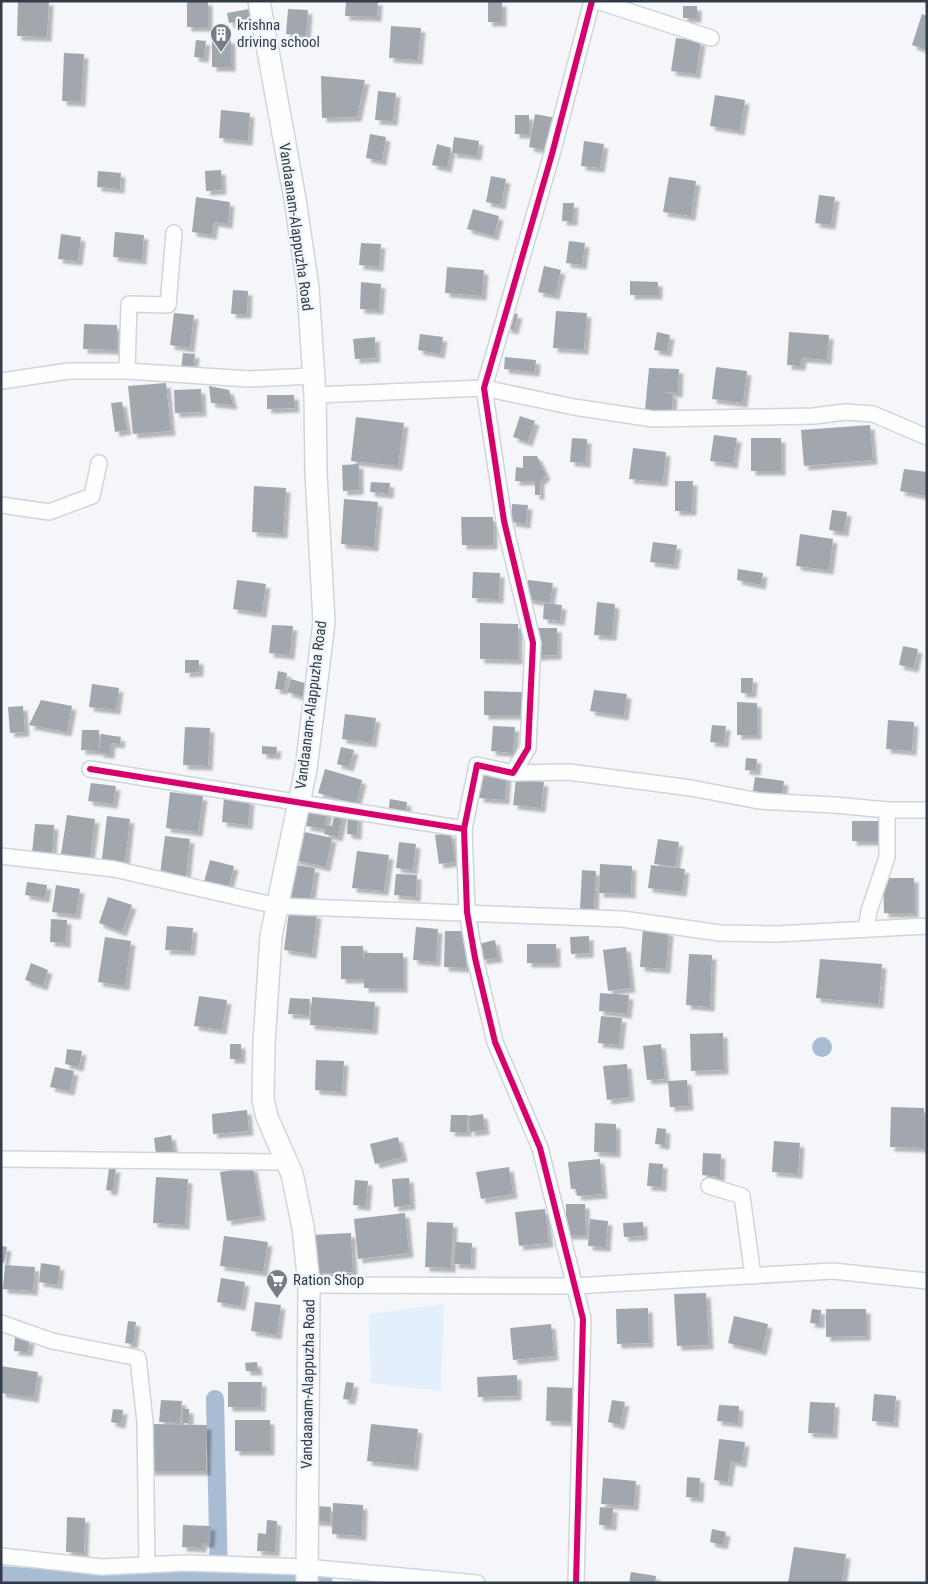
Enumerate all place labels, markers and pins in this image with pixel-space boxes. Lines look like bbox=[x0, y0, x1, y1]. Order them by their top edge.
place label: krishna driving school bbox=[237, 16, 320, 51]
building icon: krishna driving school bbox=[209, 22, 233, 53]
supermarket icon: Ration Shop bbox=[265, 1268, 289, 1299]
place label: Ration Shop bbox=[293, 1271, 364, 1289]

